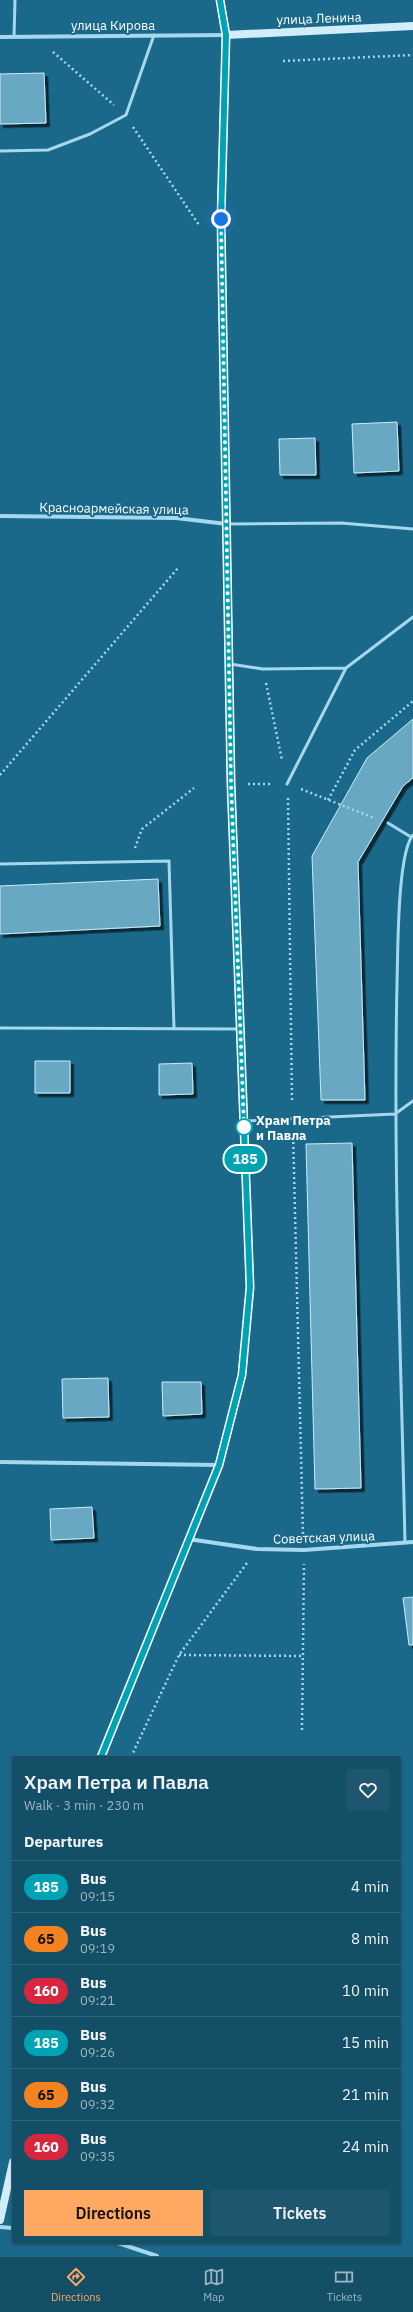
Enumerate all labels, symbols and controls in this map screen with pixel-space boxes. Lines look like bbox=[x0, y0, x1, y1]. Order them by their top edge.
street label: улица Ленина bbox=[276, 9, 362, 28]
street label: улица Кирова bbox=[71, 17, 155, 34]
your location bbox=[211, 209, 231, 229]
street label: Красноармейская улица bbox=[39, 499, 189, 518]
place label: Храм Петра и Павла bbox=[256, 1112, 331, 1144]
marker: Храм Петра и Павла bbox=[235, 1118, 253, 1136]
line badge: 185 bbox=[222, 1146, 268, 1172]
text: 185 bbox=[232, 1150, 258, 1168]
street label: Советская улица bbox=[273, 1527, 375, 1548]
button: heart bbox=[347, 1769, 389, 1811]
text: Храм Петра и Павла bbox=[24, 1770, 209, 1794]
text: Walk · 3 min · 230 m bbox=[24, 1797, 144, 1814]
text: Departures bbox=[24, 1832, 103, 1851]
text: Bus bbox=[80, 1869, 107, 1888]
text: 4 min bbox=[351, 1877, 389, 1896]
text: 185 bbox=[33, 1878, 59, 1896]
text: 09:15 bbox=[80, 1888, 115, 1905]
text: Bus bbox=[80, 1921, 107, 1940]
text: 8 min bbox=[351, 1929, 389, 1948]
text: 65 bbox=[38, 1930, 54, 1948]
text: 09:19 bbox=[80, 1940, 115, 1957]
text: Bus bbox=[80, 1973, 107, 1992]
text: 10 min bbox=[342, 1981, 389, 2000]
text: 160 bbox=[33, 1982, 59, 2000]
text: 09:21 bbox=[80, 1992, 115, 2009]
text: Bus bbox=[80, 2025, 107, 2044]
text: 15 min bbox=[342, 2033, 389, 2052]
text: 185 bbox=[33, 2034, 59, 2052]
text: 09:26 bbox=[80, 2044, 115, 2061]
text: Bus bbox=[80, 2077, 107, 2096]
text: 21 min bbox=[342, 2085, 389, 2104]
text: 65 bbox=[38, 2086, 54, 2104]
text: 09:32 bbox=[80, 2096, 115, 2113]
text: Bus bbox=[80, 2129, 107, 2148]
text: 24 min bbox=[342, 2137, 389, 2156]
text: 160 bbox=[33, 2138, 59, 2156]
text: 09:35 bbox=[80, 2148, 115, 2165]
button: Directions bbox=[24, 2190, 203, 2236]
button: Tickets bbox=[211, 2190, 389, 2236]
tab: Directions bbox=[51, 2266, 101, 2304]
tab: Map bbox=[203, 2266, 225, 2304]
tab: Tickets bbox=[327, 2266, 362, 2304]

